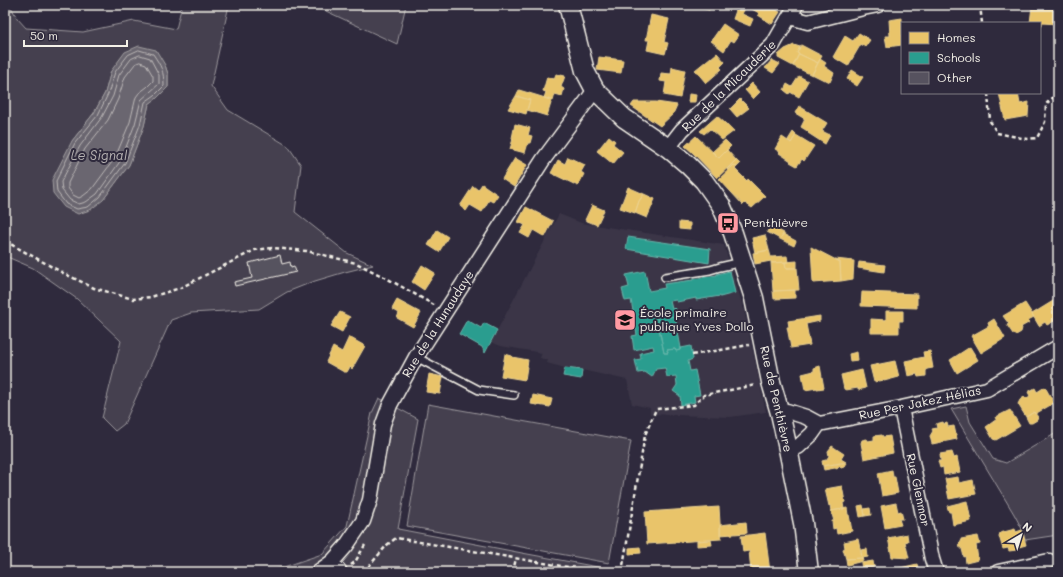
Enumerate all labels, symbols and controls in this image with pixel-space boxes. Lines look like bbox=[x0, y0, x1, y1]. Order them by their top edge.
scale bar bbox=[24, 22, 127, 48]
legend bbox=[901, 22, 1041, 94]
text: 50 m bbox=[30, 27, 58, 43]
text: Homes bbox=[937, 29, 976, 45]
street label: Rue de la Micauderie bbox=[678, 36, 779, 135]
text: Schools bbox=[937, 49, 981, 65]
text: Other bbox=[937, 69, 972, 85]
water label: Le Signal bbox=[71, 146, 128, 163]
bus stop icon: Penthièvre bbox=[715, 210, 741, 236]
place label: Penthièvre bbox=[744, 214, 808, 230]
street label: Rue de la Hunaudaye bbox=[398, 267, 477, 380]
place label: École primaire publique Yves Dollo bbox=[640, 304, 754, 334]
school or university icon: École primaire publique Yves Dollo bbox=[612, 307, 638, 333]
street label: Rue de Penthièvre bbox=[757, 344, 797, 453]
street label: Rue Per Jakez Hélias bbox=[857, 381, 983, 423]
street label: Rue Glenmor bbox=[903, 452, 935, 528]
north arrow bbox=[1001, 515, 1041, 555]
text: N bbox=[1020, 518, 1035, 535]

